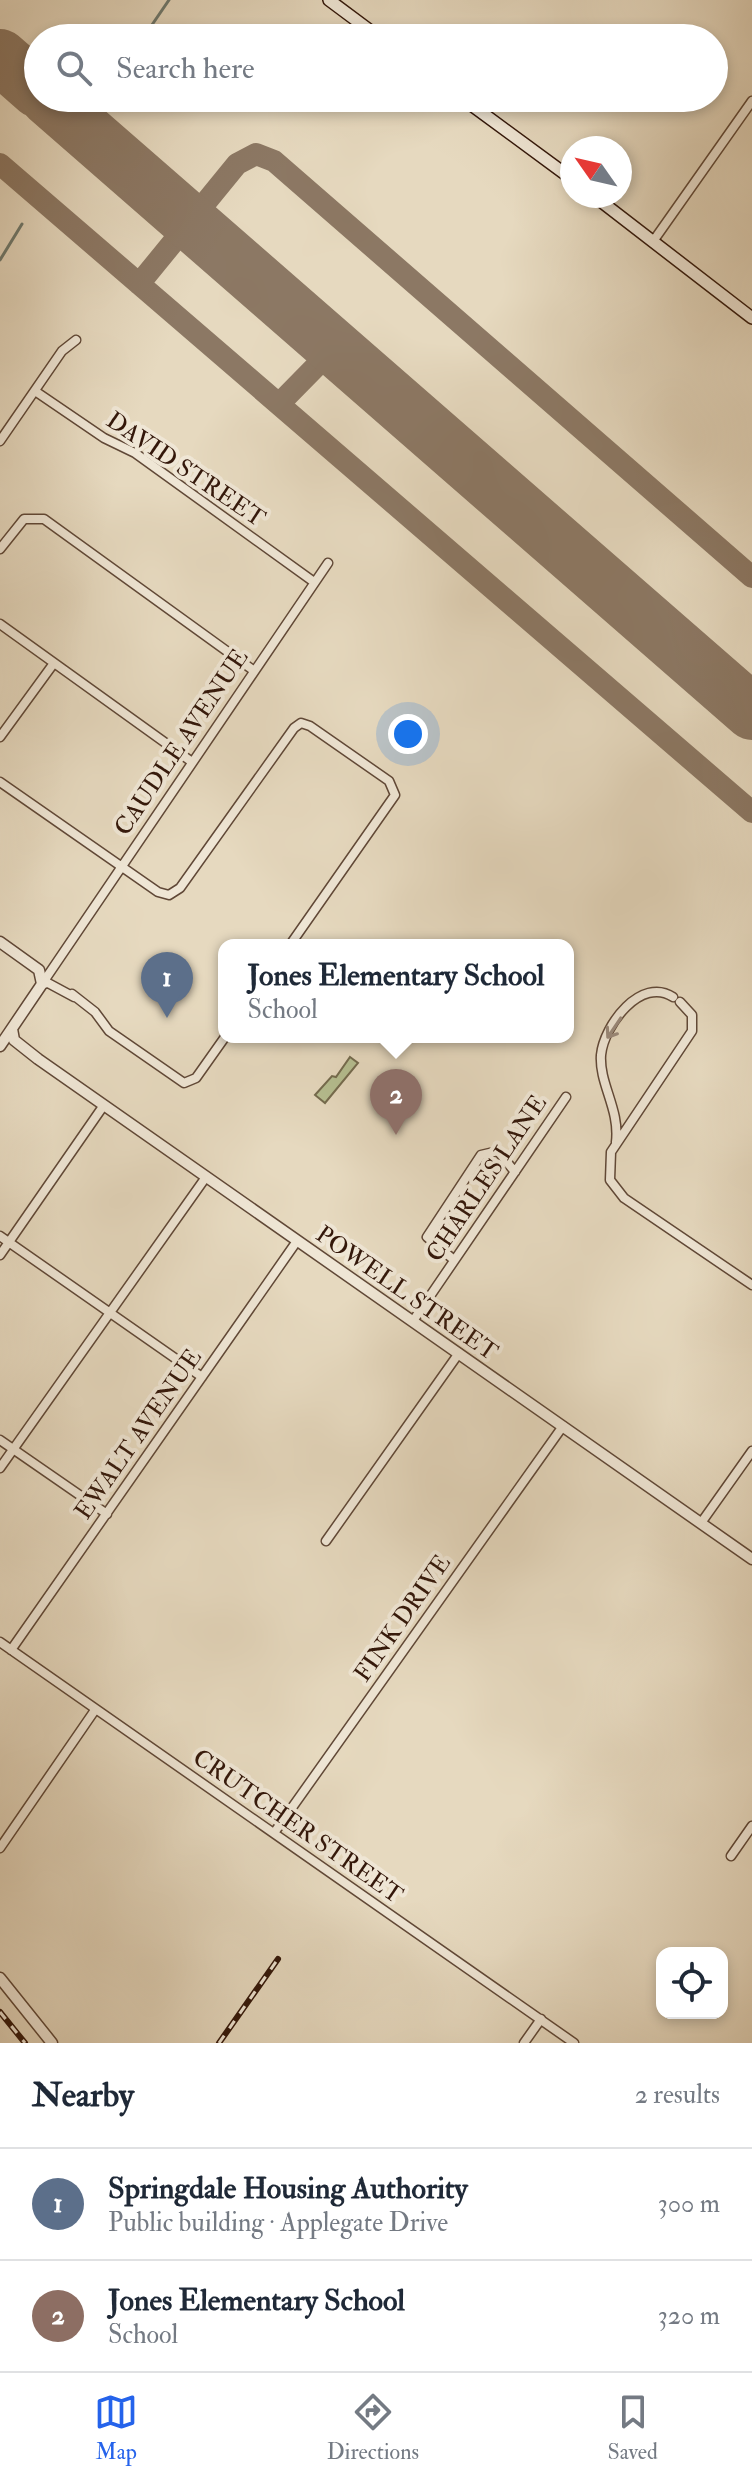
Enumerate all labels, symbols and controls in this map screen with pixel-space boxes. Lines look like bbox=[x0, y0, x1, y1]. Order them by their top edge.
search box bbox=[24, 24, 728, 112]
icon: search bbox=[52, 46, 96, 90]
text: Search here bbox=[116, 50, 255, 87]
north arrow bbox=[560, 136, 632, 208]
street label: DAVID STREET bbox=[100, 405, 271, 534]
street label: CAUDLE AVENUE bbox=[108, 643, 255, 841]
your location bbox=[388, 714, 428, 754]
popup bbox=[218, 939, 574, 1043]
pin: 1 bbox=[141, 952, 193, 1018]
text: Jones Elementary School bbox=[247, 957, 545, 994]
text: School bbox=[247, 994, 318, 1026]
one-way arrow bbox=[605, 1016, 622, 1038]
pin: 2 bbox=[370, 1069, 422, 1135]
street label: CHARLES LANE bbox=[419, 1089, 554, 1268]
street label: POWELL STREET bbox=[310, 1219, 504, 1368]
street label: EWALT AVENUE bbox=[68, 1343, 209, 1526]
street label: FINK DRIVE bbox=[347, 1549, 458, 1688]
street label: CRUTCHER STREET bbox=[187, 1742, 409, 1911]
map controls bbox=[656, 1947, 728, 2019]
button: locate bbox=[656, 1947, 728, 2019]
text: Nearby bbox=[32, 2074, 134, 2117]
text: 2 results bbox=[635, 2079, 720, 2111]
text: Springdale Housing Authority bbox=[108, 2170, 468, 2207]
text: 1 bbox=[53, 2188, 63, 2220]
text: 300 m bbox=[658, 2188, 720, 2220]
text: Public building · Applegate Drive bbox=[108, 2207, 448, 2239]
text: Jones Elementary School bbox=[108, 2282, 405, 2319]
text: 2 bbox=[51, 2300, 65, 2332]
text: 320 m bbox=[658, 2300, 720, 2332]
text: School bbox=[108, 2319, 178, 2351]
tab: Map bbox=[94, 2390, 138, 2466]
tab: Directions bbox=[327, 2390, 419, 2466]
tab: Saved bbox=[608, 2390, 658, 2466]

